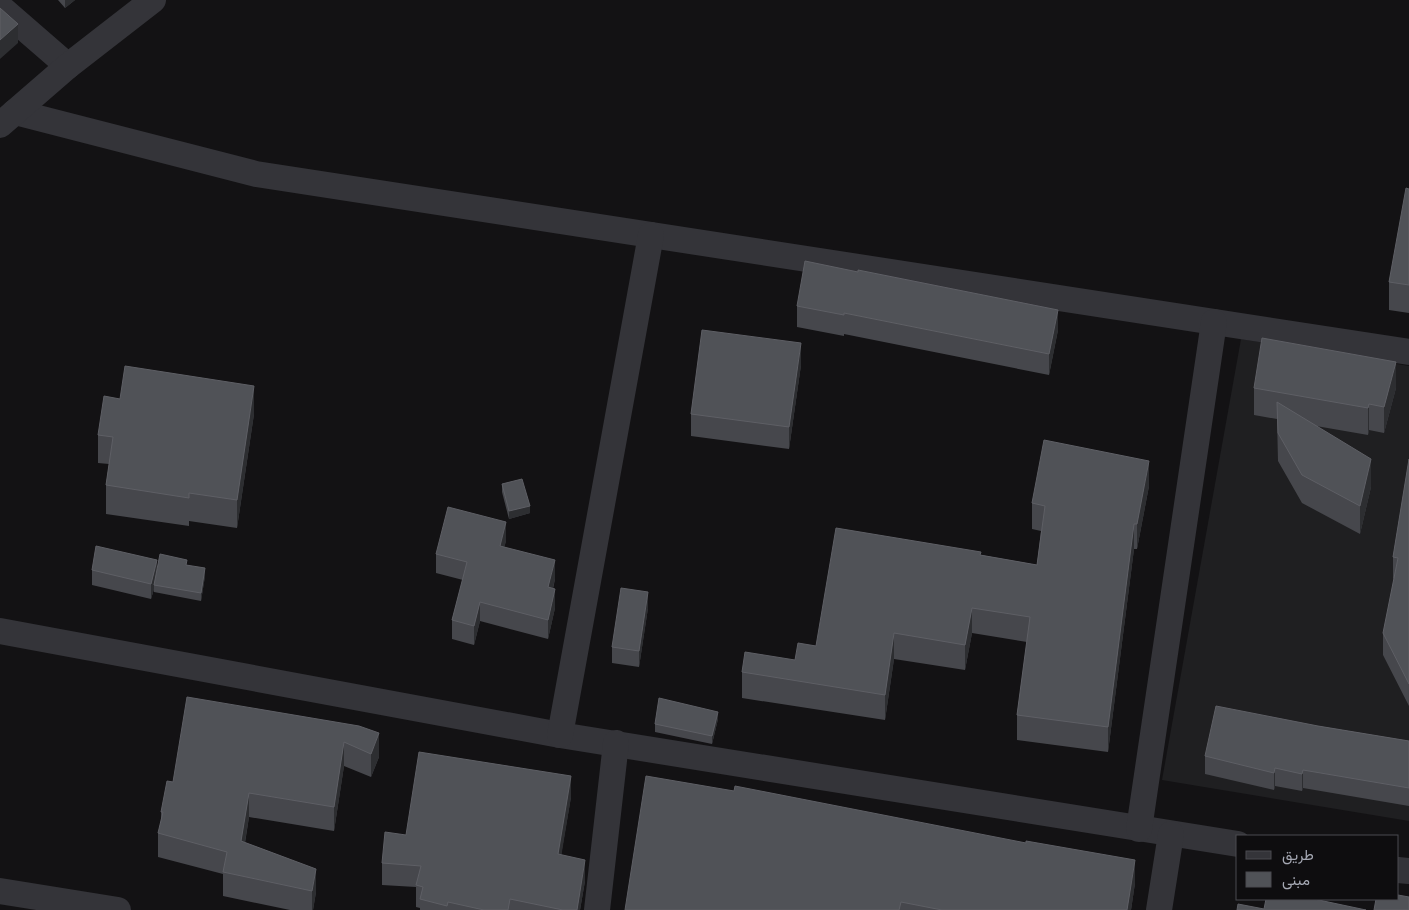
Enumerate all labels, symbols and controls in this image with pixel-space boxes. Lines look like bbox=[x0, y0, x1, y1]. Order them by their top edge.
legend bbox=[1236, 835, 1399, 900]
text: طريق bbox=[1282, 845, 1314, 865]
text: مبنى bbox=[1282, 870, 1310, 890]

